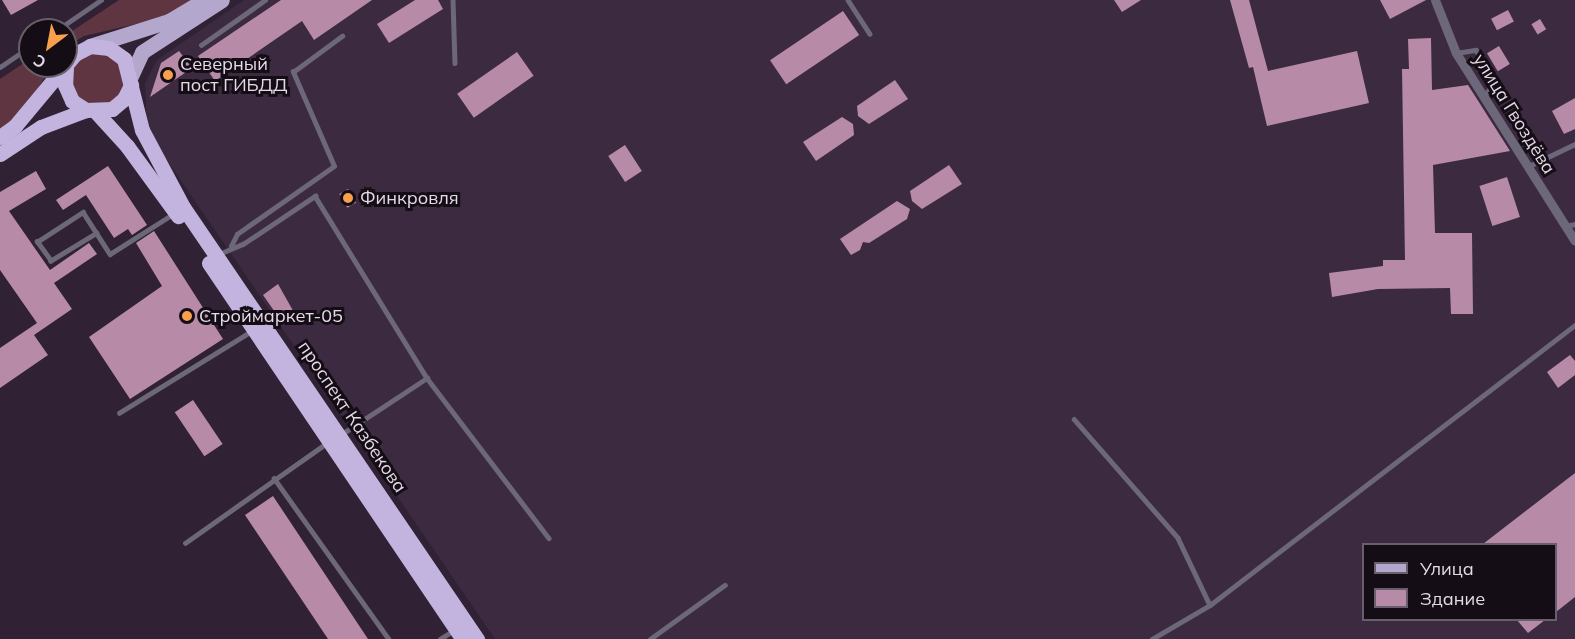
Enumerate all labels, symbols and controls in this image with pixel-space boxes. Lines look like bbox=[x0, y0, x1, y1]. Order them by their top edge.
north arrow bbox=[18, 18, 78, 78]
text: С bbox=[30, 50, 49, 73]
street label: улица Гвоздёва bbox=[1468, 50, 1560, 178]
place label: Северный пост ГИБДД bbox=[180, 54, 287, 97]
marker: Северный пост ГИБДД bbox=[161, 68, 175, 82]
place label: Финкровля bbox=[360, 187, 459, 209]
marker: Финкровля bbox=[341, 191, 355, 205]
place label: Строймаркет-05 bbox=[199, 305, 343, 327]
marker: Строймаркет-05 bbox=[180, 309, 194, 323]
street label: проспект Казбекова bbox=[293, 337, 411, 497]
legend bbox=[1362, 543, 1557, 621]
text: Улица bbox=[1420, 557, 1474, 580]
text: Здание bbox=[1420, 587, 1485, 610]

